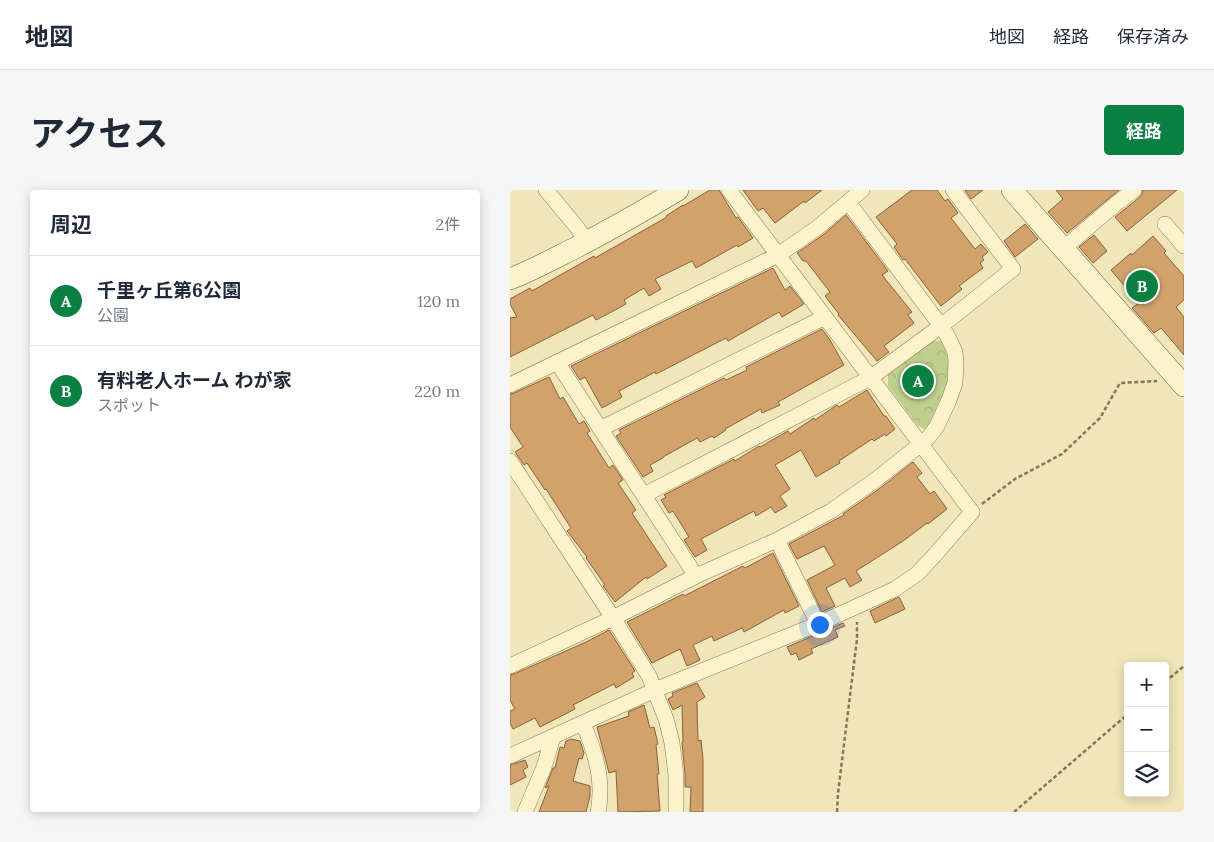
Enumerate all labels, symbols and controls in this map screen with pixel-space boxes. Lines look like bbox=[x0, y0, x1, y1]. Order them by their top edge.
text: 地図 bbox=[25, 21, 73, 52]
text: 地図 bbox=[989, 25, 1025, 48]
text: 経路 bbox=[1053, 25, 1089, 48]
text: 保存済み bbox=[1117, 25, 1189, 48]
button: 経路 bbox=[1104, 105, 1184, 155]
text: アクセス bbox=[30, 111, 168, 156]
text: 周辺 bbox=[50, 211, 92, 238]
text: 2件 bbox=[435, 214, 460, 234]
pin: B bbox=[1126, 267, 1158, 305]
text: 千里ヶ丘第6公園 bbox=[97, 278, 241, 302]
text: A bbox=[61, 291, 71, 311]
text: 120 m bbox=[417, 291, 460, 311]
text: 公園 bbox=[97, 305, 129, 325]
pin: A bbox=[902, 362, 934, 400]
text: 有料老人ホーム わが家 bbox=[97, 368, 291, 392]
text: B bbox=[61, 381, 71, 401]
text: 220 m bbox=[414, 381, 460, 401]
text: スポット bbox=[97, 395, 161, 415]
your location bbox=[807, 612, 833, 638]
map controls bbox=[1124, 662, 1169, 797]
button: + bbox=[1124, 662, 1169, 707]
button: − bbox=[1124, 707, 1169, 752]
button: layers bbox=[1124, 752, 1169, 797]

